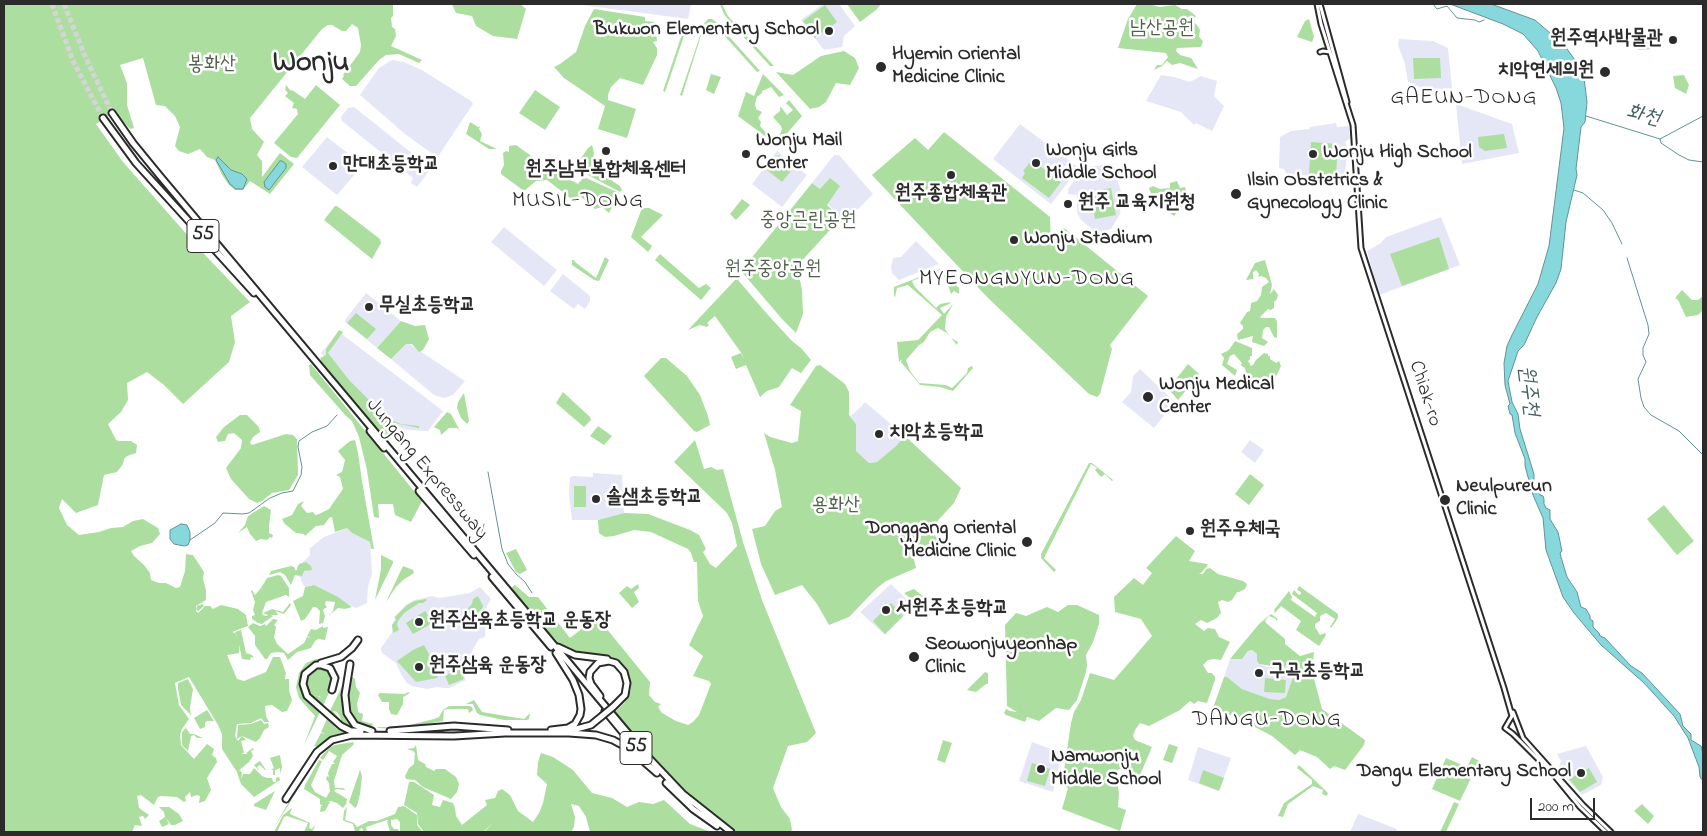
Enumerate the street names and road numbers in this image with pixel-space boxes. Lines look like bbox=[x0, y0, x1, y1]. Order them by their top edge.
road number: 55 bbox=[187, 220, 219, 252]
street label: Chiak-ro bbox=[1402, 358, 1446, 430]
street label: Jungang Expressway bbox=[360, 394, 492, 546]
road number: 55 bbox=[620, 731, 652, 764]

